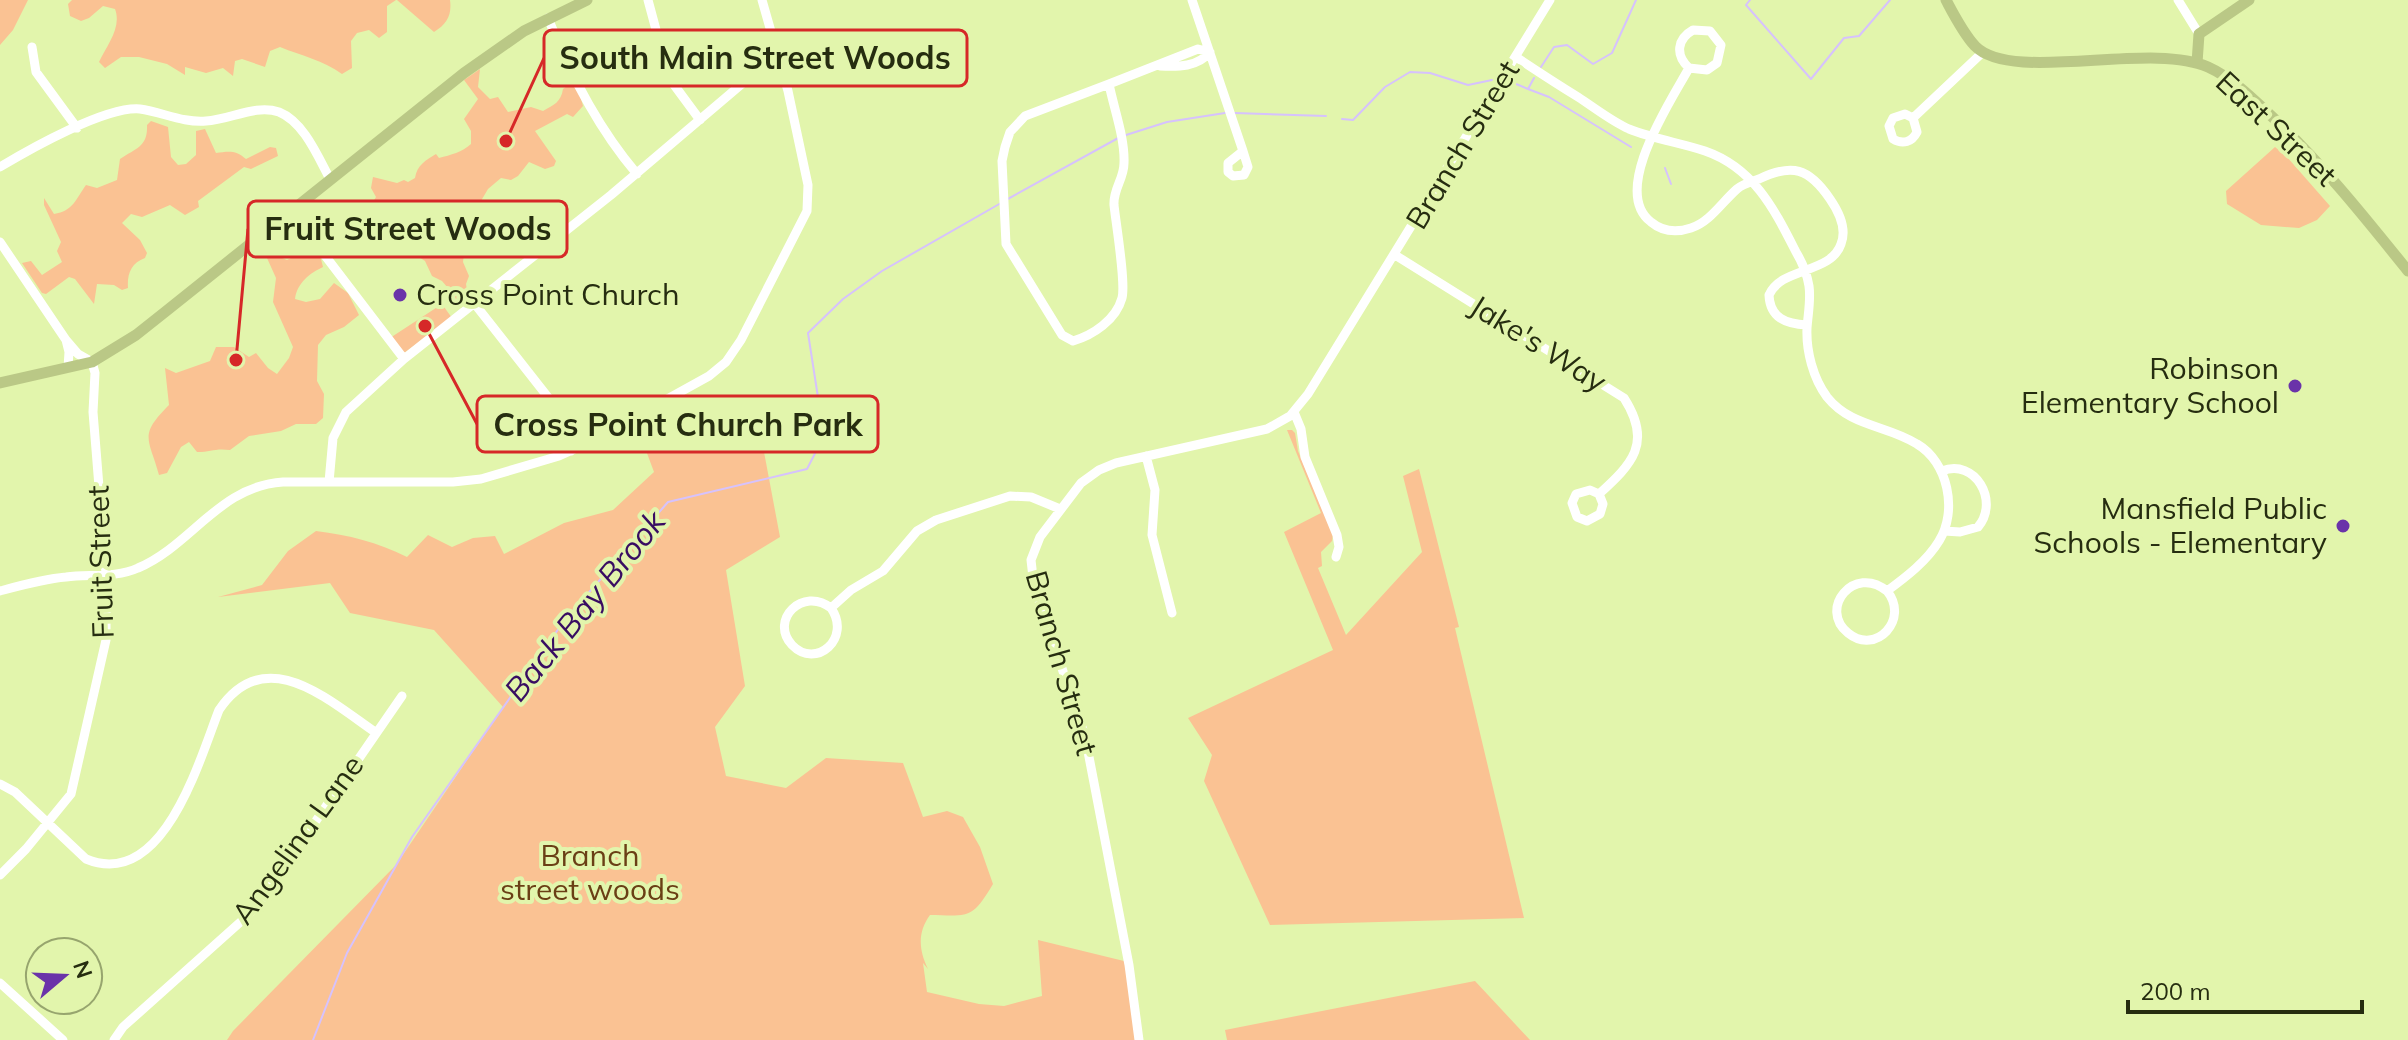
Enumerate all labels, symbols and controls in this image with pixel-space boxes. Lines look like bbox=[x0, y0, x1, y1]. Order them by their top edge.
callout: South Main Street Woods bbox=[544, 30, 967, 86]
text: South Main Street Woods bbox=[559, 37, 951, 77]
street label: Branch Street bbox=[1397, 53, 1527, 236]
street label: East Street bbox=[2208, 63, 2345, 194]
callout: Fruit Street Woods bbox=[248, 201, 567, 257]
text: Fruit Street Woods bbox=[264, 208, 552, 248]
place label: Cross Point Church bbox=[416, 275, 680, 313]
marker: Cross Point Church bbox=[391, 286, 409, 304]
street label: Jake's Way bbox=[1463, 286, 1614, 400]
place label: Robinson Elementary School bbox=[2021, 349, 2279, 421]
marker: Robinson Elementary School bbox=[2286, 377, 2304, 395]
callout: Cross Point Church Park bbox=[477, 396, 878, 452]
text: Cross Point Church Park bbox=[493, 404, 864, 444]
street label: Fruit Street bbox=[78, 485, 122, 639]
place label: Mansfield Public Schools - Elementary bbox=[2034, 489, 2327, 561]
water label: Back Bay Brook bbox=[495, 501, 674, 709]
marker: Mansfield Public Schools - Elementary bbox=[2334, 517, 2352, 535]
street label: Branch Street bbox=[1018, 566, 1106, 759]
street label: Angelina Lane bbox=[223, 747, 371, 931]
park label: Branch street woods bbox=[500, 836, 680, 908]
north arrow bbox=[24, 936, 104, 1016]
text: N bbox=[67, 957, 99, 982]
scale bar bbox=[2128, 964, 2362, 1014]
text: 200 m bbox=[2140, 976, 2211, 1006]

